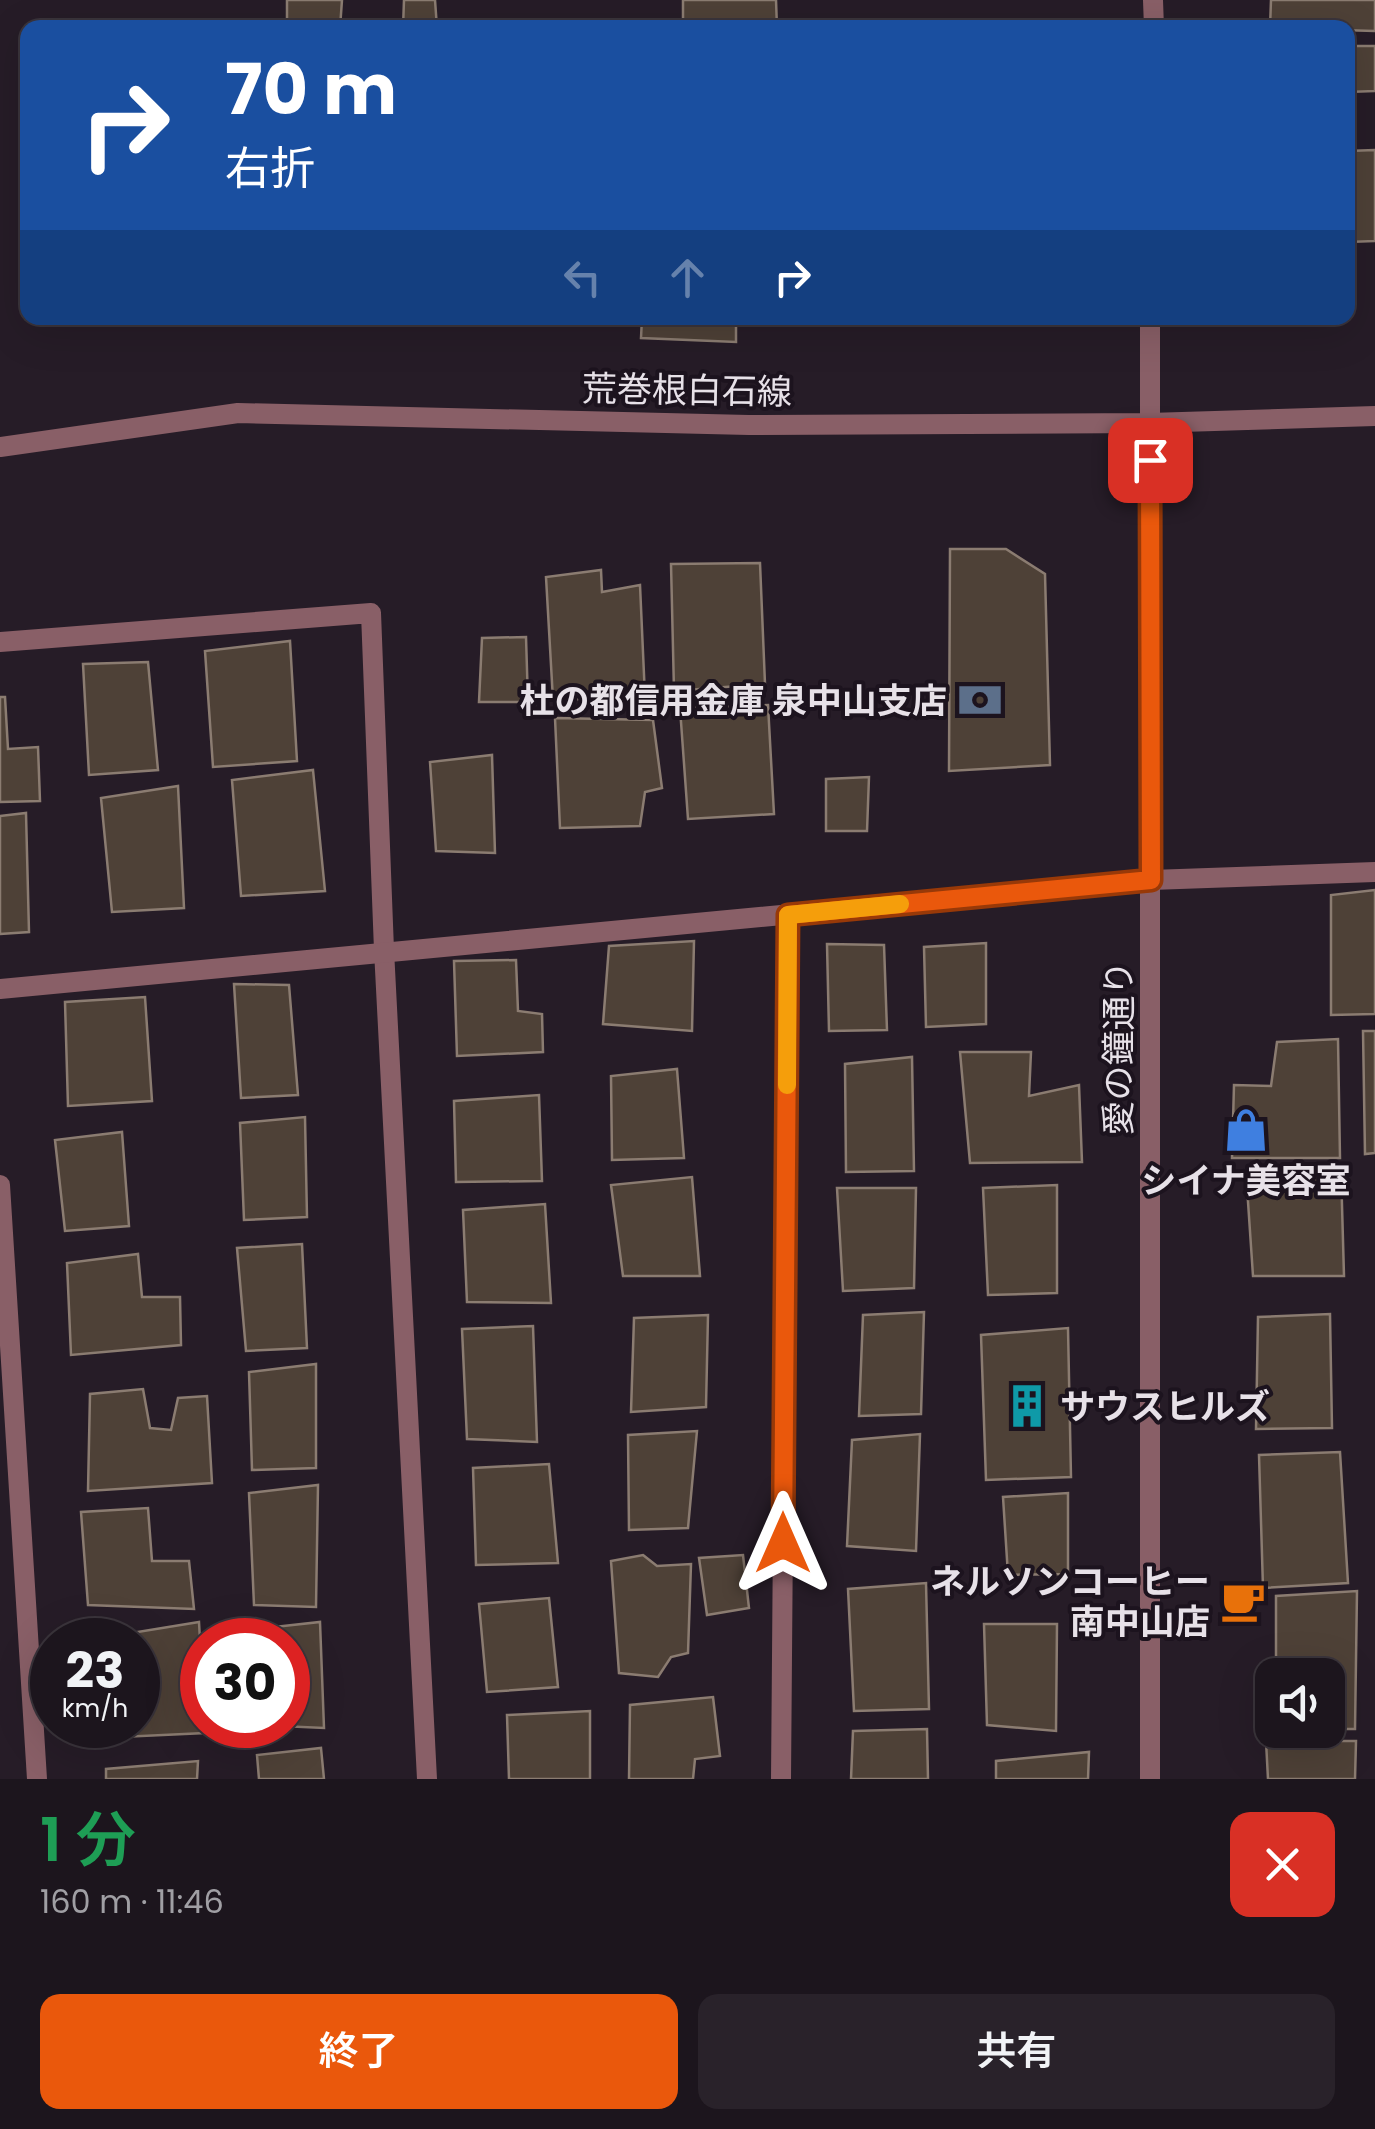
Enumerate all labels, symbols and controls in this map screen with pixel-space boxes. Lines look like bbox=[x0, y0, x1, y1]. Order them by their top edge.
text: 70 m bbox=[225, 40, 397, 139]
icon: right bbox=[60, 60, 190, 190]
text: 右折 bbox=[225, 137, 315, 200]
icon: left bbox=[555, 250, 610, 305]
icon: ahead bbox=[660, 250, 715, 305]
icon: right bbox=[765, 250, 820, 305]
street label: 荒巻根白石線 bbox=[582, 364, 792, 416]
pin bbox=[1108, 418, 1193, 503]
icon: arrive bbox=[1123, 433, 1178, 488]
place label: 杜の都信用金庫 泉中山支店 bbox=[520, 676, 947, 725]
bank icon: 杜の都信用金庫 泉中山支店 bbox=[956, 676, 1004, 724]
street label: 愛の鐘通り bbox=[1094, 960, 1143, 1136]
shop icon: シイナ美容室 bbox=[1222, 1106, 1270, 1154]
place label: シイナ美容室 bbox=[1141, 1156, 1351, 1205]
building icon: サウスヒルズ bbox=[1003, 1382, 1051, 1430]
place label: サウスヒルズ bbox=[1060, 1382, 1270, 1431]
position arrow bbox=[731, 1491, 835, 1595]
place label: ネルソンコーヒー 南中山店 bbox=[930, 1557, 1210, 1646]
cafe icon: ネルソンコーヒー 南中山店 bbox=[1219, 1577, 1267, 1625]
speed limit sign: 30 bbox=[180, 1618, 310, 1748]
text: 23 bbox=[66, 1635, 124, 1706]
map controls bbox=[1255, 1658, 1345, 1748]
button: sound bbox=[1255, 1658, 1345, 1748]
text: km/h bbox=[62, 1691, 128, 1726]
text: 1 分 bbox=[40, 1798, 136, 1882]
button: close bbox=[1230, 1812, 1335, 1917]
text: 160 m · 11:46 bbox=[40, 1879, 224, 1924]
button: 終了 bbox=[40, 1994, 678, 2109]
button: 共有 bbox=[698, 1994, 1335, 2109]

